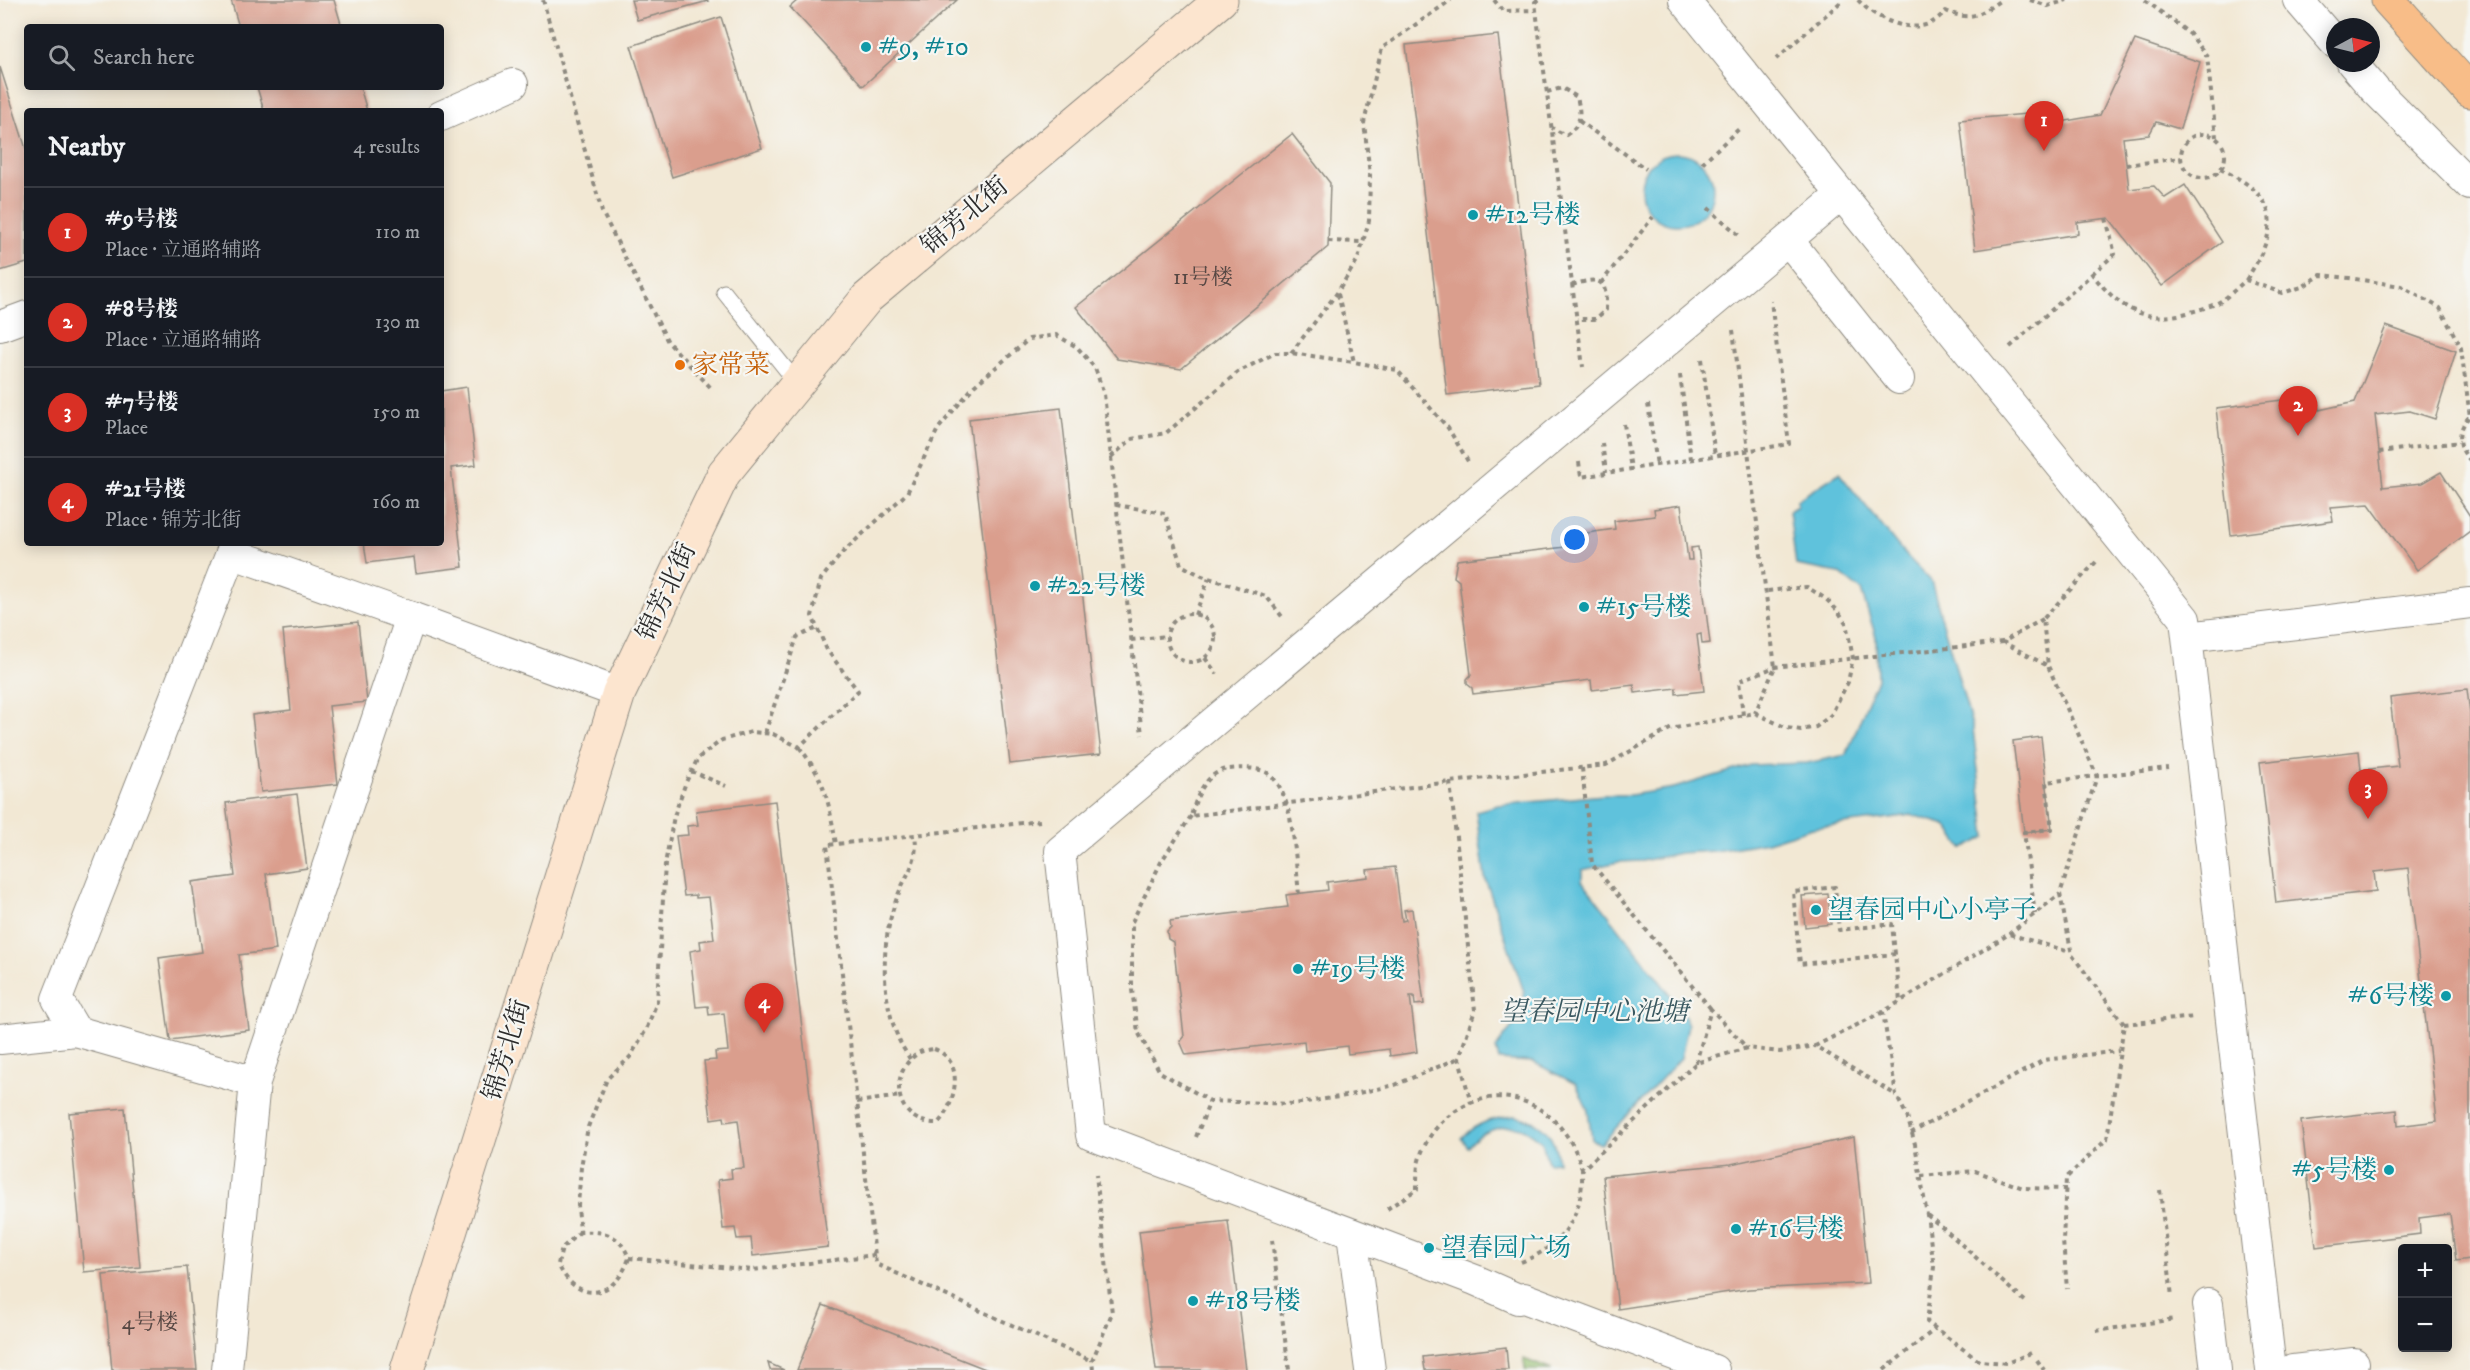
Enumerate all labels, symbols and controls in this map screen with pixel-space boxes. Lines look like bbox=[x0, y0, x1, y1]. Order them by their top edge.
north arrow bbox=[2326, 18, 2380, 72]
search box bbox=[24, 24, 444, 90]
place label: #9, #10 bbox=[878, 31, 969, 64]
marker: #9, #10 bbox=[859, 40, 873, 54]
icon: search bbox=[45, 41, 78, 74]
text: Search here bbox=[93, 44, 195, 71]
pin: 1 bbox=[2024, 102, 2064, 151]
text: Nearby bbox=[48, 131, 125, 164]
text: 4 results bbox=[353, 135, 420, 160]
street label: 锦芳北街 bbox=[915, 170, 1015, 262]
place label: #12号楼 bbox=[1485, 199, 1580, 232]
text: #9号楼 bbox=[105, 206, 178, 233]
marker: #12号楼 bbox=[1466, 208, 1480, 222]
text: 1 bbox=[64, 220, 71, 245]
text: 110 m bbox=[375, 220, 420, 245]
text: Place · 立通路辅路 bbox=[105, 238, 261, 263]
house number: 11号楼 bbox=[1173, 264, 1233, 291]
text: #8号楼 bbox=[105, 296, 178, 323]
text: 2 bbox=[63, 310, 72, 335]
text: 130 m bbox=[375, 310, 420, 335]
text: Place · 立通路辅路 bbox=[105, 328, 261, 353]
place label: 家常菜 bbox=[692, 349, 770, 382]
marker: 家常菜 bbox=[673, 358, 687, 372]
pin: 2 bbox=[2278, 386, 2318, 436]
text: #7号楼 bbox=[105, 389, 178, 416]
text: 3 bbox=[64, 400, 71, 425]
text: 150 m bbox=[373, 400, 420, 425]
text: Place bbox=[105, 416, 148, 441]
text: #21号楼 bbox=[105, 476, 186, 503]
text: 4 bbox=[62, 490, 73, 515]
text: 160 m bbox=[372, 490, 420, 515]
text: Place · 锦芳北街 bbox=[105, 508, 241, 533]
your location bbox=[1560, 525, 1589, 554]
street label: 锦芳北街 bbox=[630, 538, 704, 646]
place label: #22号楼 bbox=[1047, 570, 1145, 603]
marker: #22号楼 bbox=[1028, 579, 1042, 593]
place label: #15号楼 bbox=[1596, 591, 1691, 624]
marker: #15号楼 bbox=[1577, 600, 1591, 614]
pin: 3 bbox=[2348, 770, 2388, 819]
place label: 望春园中心小亭子 bbox=[1828, 894, 2036, 927]
marker: 望春园中心小亭子 bbox=[1809, 903, 1823, 917]
place label: #19号楼 bbox=[1310, 953, 1405, 986]
marker: #19号楼 bbox=[1291, 962, 1305, 976]
place label: #6号楼 bbox=[2348, 980, 2434, 1013]
pin: 4 bbox=[744, 984, 783, 1033]
marker: #6号楼 bbox=[2439, 989, 2453, 1003]
street label: 锦芳北街 bbox=[476, 995, 538, 1105]
water label: 望春园中心池塘 bbox=[1500, 995, 1692, 1029]
place label: #5号楼 bbox=[2291, 1154, 2377, 1187]
marker: #5号楼 bbox=[2382, 1163, 2396, 1177]
place label: #16号楼 bbox=[1748, 1213, 1844, 1246]
marker: #16号楼 bbox=[1729, 1222, 1743, 1236]
place label: 望春园广场 bbox=[1441, 1232, 1571, 1265]
marker: 望春园广场 bbox=[1422, 1241, 1436, 1255]
map controls bbox=[2398, 1244, 2452, 1352]
button: + bbox=[2398, 1244, 2452, 1298]
place label: #18号楼 bbox=[1205, 1285, 1300, 1318]
marker: #18号楼 bbox=[1186, 1294, 1200, 1308]
button: − bbox=[2398, 1298, 2452, 1352]
house number: 4号楼 bbox=[122, 1309, 178, 1336]

